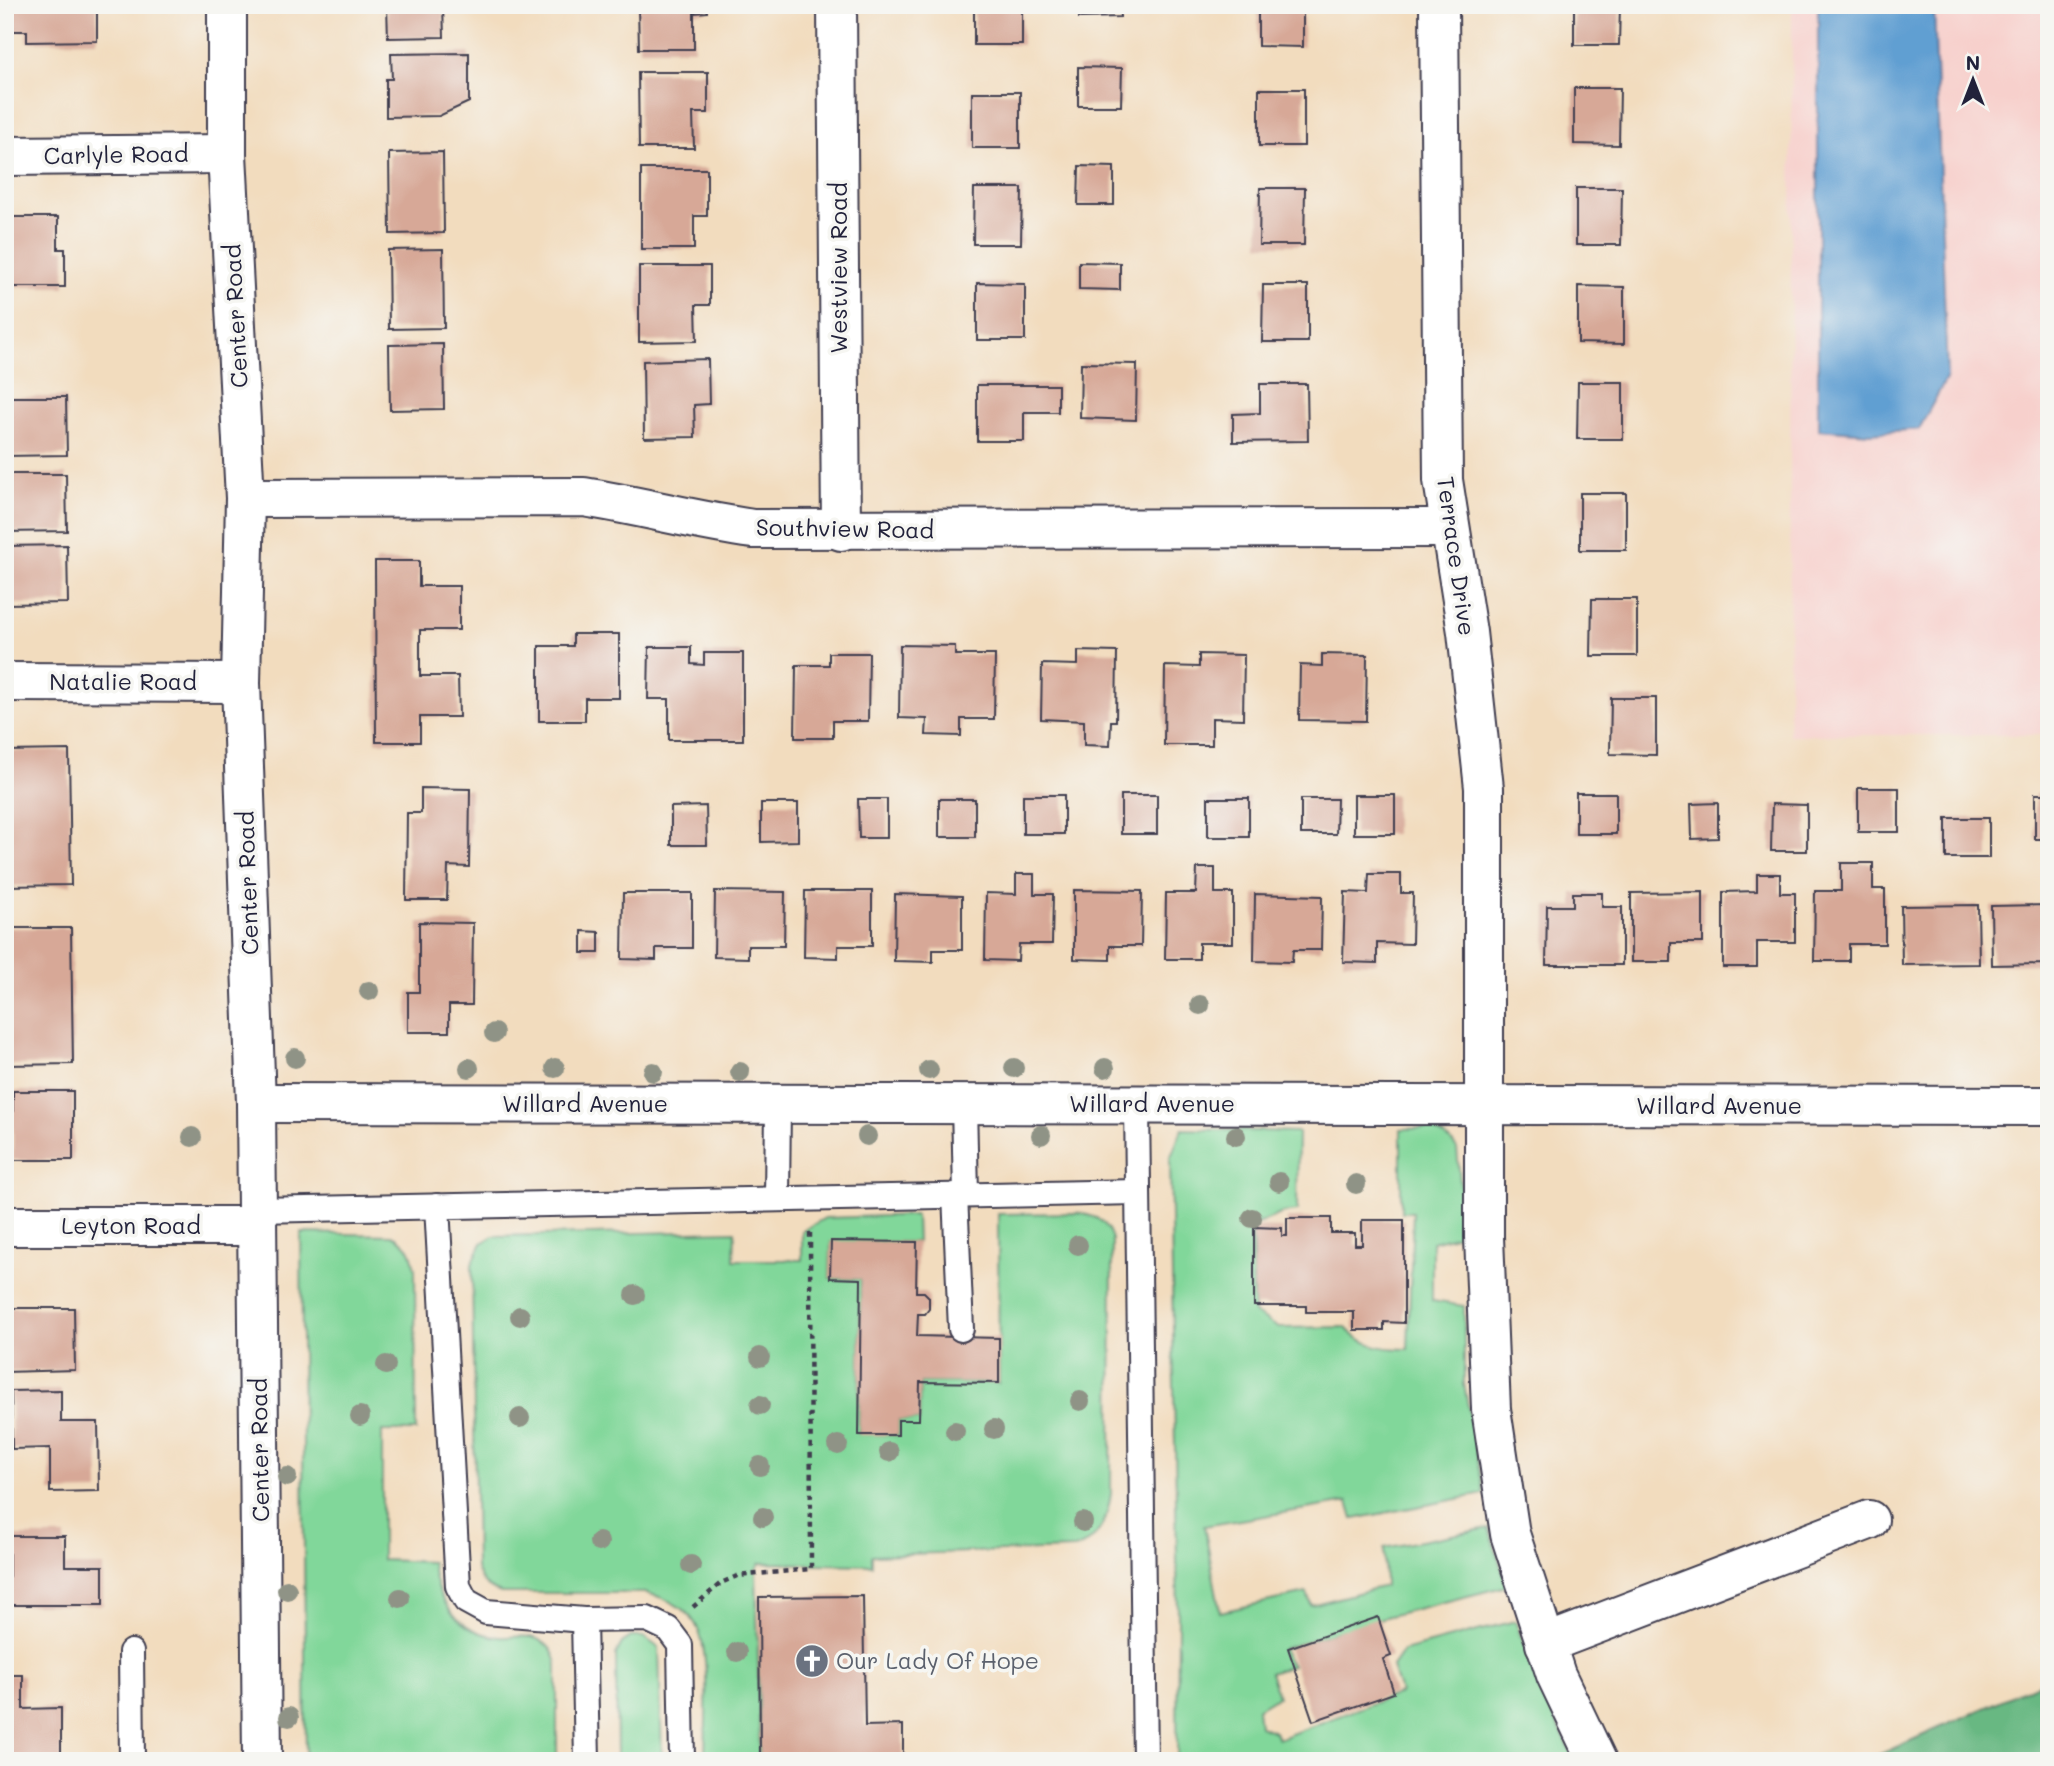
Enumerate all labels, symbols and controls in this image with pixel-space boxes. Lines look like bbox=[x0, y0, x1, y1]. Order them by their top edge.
north arrow bbox=[1938, 46, 2008, 116]
text: N bbox=[1966, 50, 1980, 75]
street label: Carlyle Road bbox=[43, 138, 189, 170]
street label: Westview Road bbox=[823, 182, 853, 354]
street label: Center Road bbox=[216, 243, 254, 389]
street label: Terrace Drive bbox=[1431, 474, 1483, 637]
street label: Southview Road bbox=[756, 511, 934, 545]
street label: Natalie Road bbox=[49, 666, 197, 696]
street label: Center Road bbox=[229, 811, 265, 955]
street label: Willard Avenue bbox=[502, 1088, 668, 1118]
street label: Willard Avenue bbox=[1069, 1088, 1235, 1118]
street label: Willard Avenue bbox=[1636, 1090, 1802, 1120]
street label: Leyton Road bbox=[61, 1210, 201, 1240]
street label: Center Road bbox=[243, 1378, 275, 1522]
church icon: Our Lady Of Hope bbox=[793, 1642, 831, 1680]
place label: Our Lady Of Hope bbox=[836, 1645, 1039, 1675]

